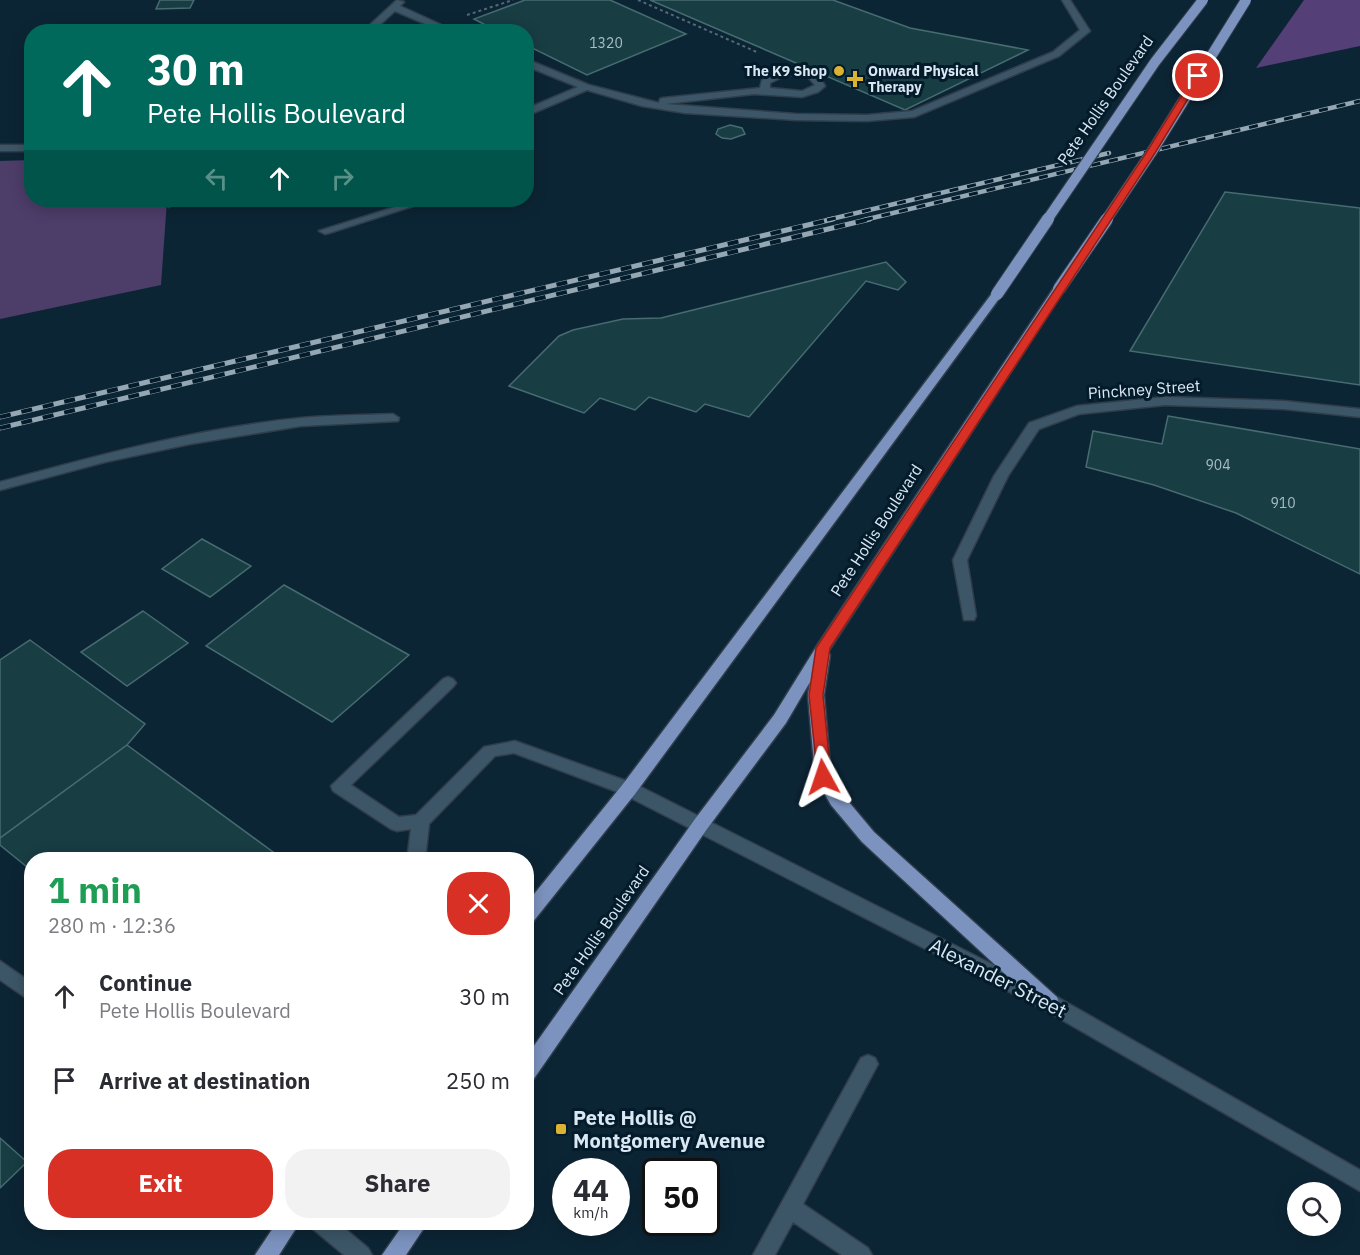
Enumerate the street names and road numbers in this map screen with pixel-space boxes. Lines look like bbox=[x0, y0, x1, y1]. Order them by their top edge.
street label: Pete Hollis Boulevard bbox=[1053, 31, 1157, 169]
street label: Pinckney Street bbox=[1087, 375, 1201, 403]
street label: Pete Hollis Boulevard bbox=[826, 460, 926, 600]
street label: Pete Hollis Boulevard bbox=[549, 861, 653, 999]
street label: Alexander Street bbox=[925, 931, 1071, 1024]

